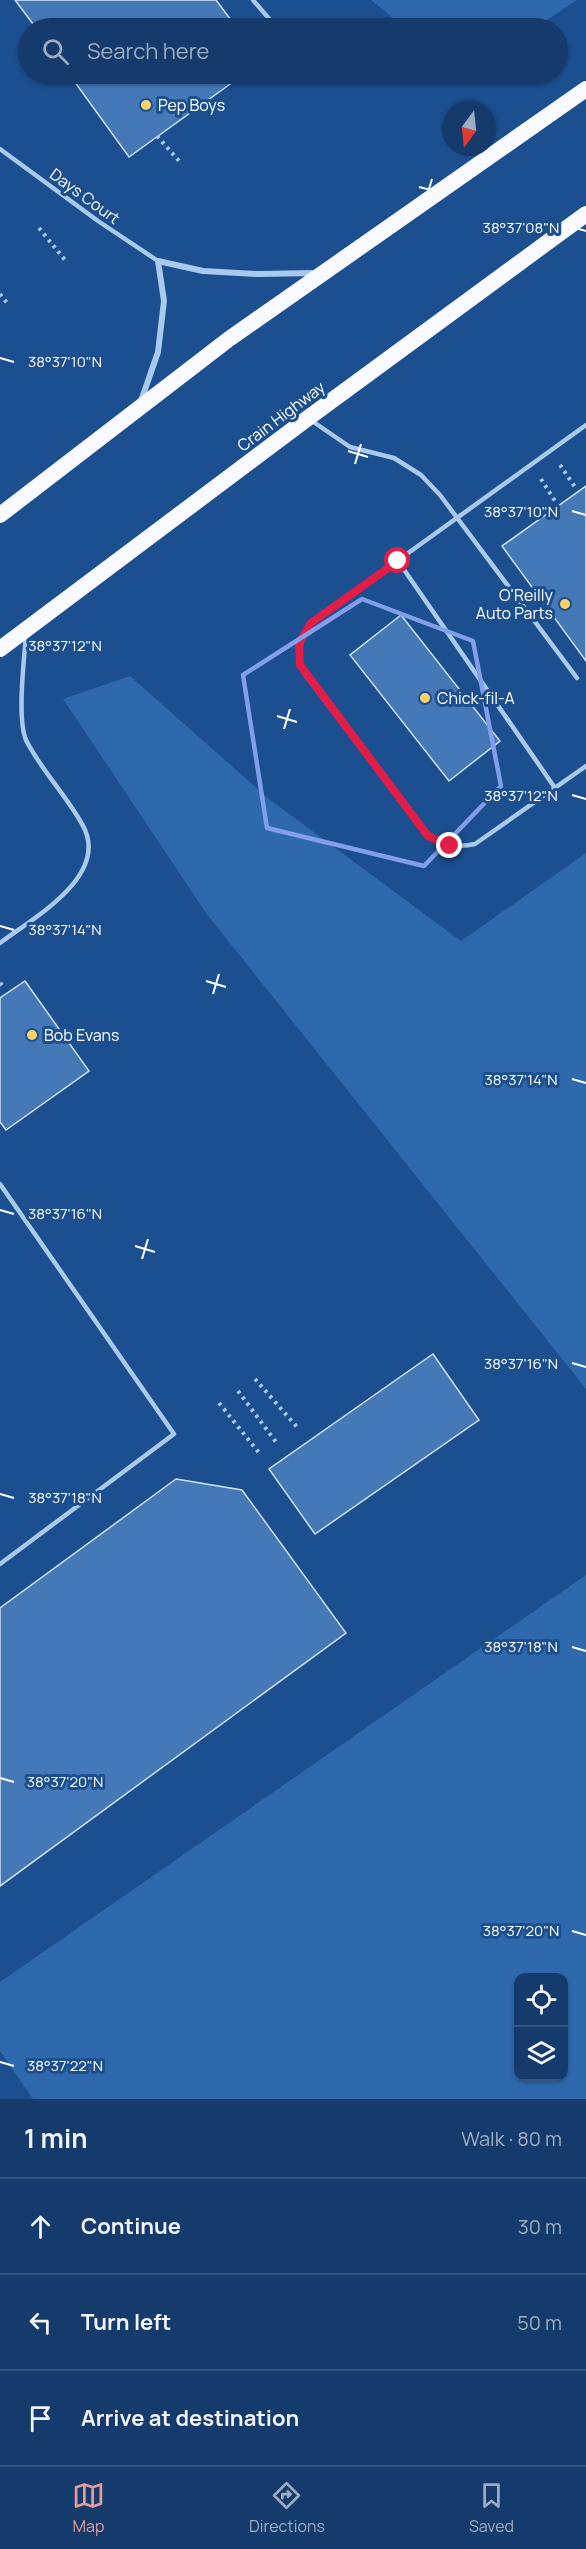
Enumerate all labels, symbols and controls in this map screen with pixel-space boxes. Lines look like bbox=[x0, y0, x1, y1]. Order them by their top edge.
search box bbox=[18, 18, 568, 84]
icon: search bbox=[39, 35, 72, 68]
text: Search here bbox=[87, 36, 209, 66]
place label: Pep Boys bbox=[158, 94, 225, 116]
marker: Pep Boys bbox=[139, 98, 153, 112]
north arrow bbox=[442, 102, 496, 156]
street label: Days Court bbox=[45, 163, 125, 229]
text: 38°37'08"N bbox=[483, 217, 559, 238]
text: 38°37'10"N bbox=[28, 351, 102, 372]
street label: Crain Highway bbox=[233, 375, 330, 456]
text: 38°37'10"N bbox=[484, 501, 558, 522]
route start bbox=[384, 547, 410, 573]
place label: O'Reilly Auto Parts bbox=[476, 584, 554, 624]
marker: O'Reilly Auto Parts bbox=[558, 597, 572, 611]
text: 38°37'12"N bbox=[28, 635, 102, 656]
place label: Chick-fil-A bbox=[437, 687, 515, 709]
marker: Chick-fil-A bbox=[418, 691, 432, 705]
text: 38°37'12"N bbox=[484, 785, 558, 806]
route end bbox=[436, 832, 462, 858]
text: 38°37'14"N bbox=[28, 919, 102, 940]
place label: Bob Evans bbox=[44, 1024, 120, 1046]
marker: Bob Evans bbox=[25, 1028, 39, 1042]
text: 38°37'14"N bbox=[484, 1069, 558, 1090]
text: 38°37'16"N bbox=[28, 1203, 102, 1224]
text: 38°37'16"N bbox=[484, 1353, 558, 1374]
text: 38°37'18"N bbox=[28, 1487, 102, 1508]
text: 38°37'18"N bbox=[484, 1636, 558, 1657]
text: 38°37'20"N bbox=[27, 1771, 103, 1792]
text: 38°37'20"N bbox=[483, 1920, 559, 1941]
map controls bbox=[514, 1973, 568, 2081]
button: locate bbox=[514, 1973, 568, 2027]
button: layers bbox=[514, 2027, 568, 2081]
text: 38°37'22"N bbox=[27, 2055, 103, 2076]
text: 1 min bbox=[24, 2120, 88, 2156]
text: Walk · 80 m bbox=[461, 2125, 562, 2152]
icon: ahead bbox=[24, 2210, 57, 2243]
text: Continue bbox=[81, 2211, 181, 2241]
text: 30 m bbox=[518, 2213, 562, 2240]
icon: left bbox=[24, 2306, 57, 2339]
text: Turn left bbox=[81, 2307, 171, 2337]
text: 50 m bbox=[517, 2309, 562, 2336]
icon: arrive bbox=[24, 2402, 57, 2435]
text: Arrive at destination bbox=[81, 2403, 299, 2433]
tab: Map bbox=[72, 2479, 105, 2537]
tab: Directions bbox=[249, 2479, 325, 2537]
tab: Saved bbox=[469, 2479, 514, 2537]

